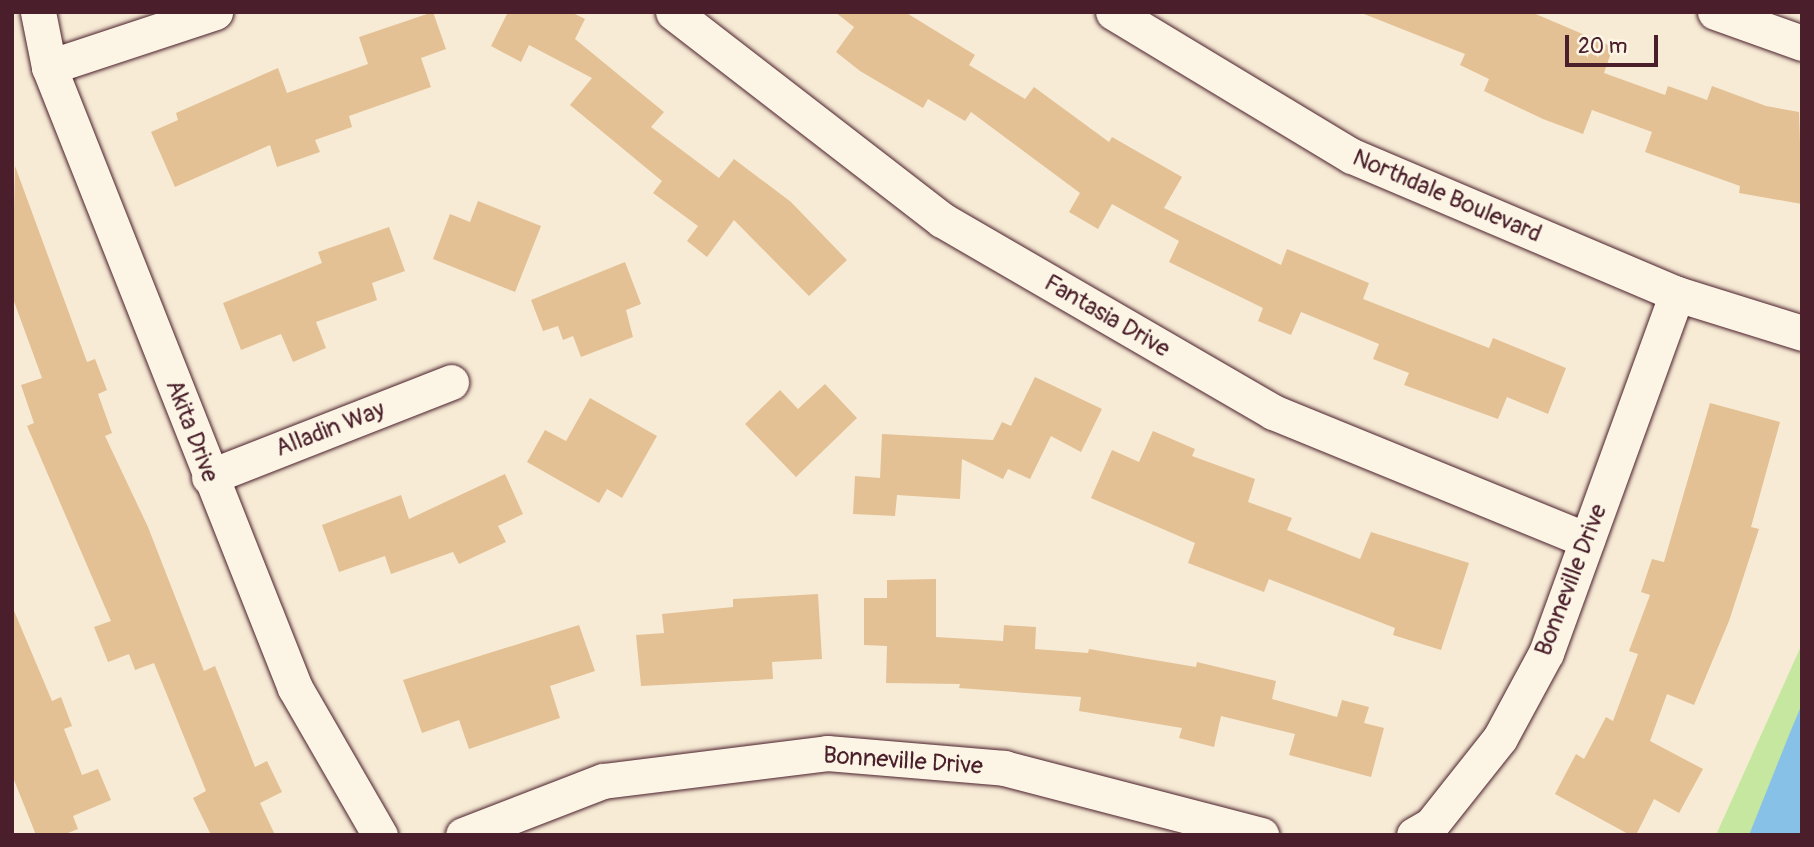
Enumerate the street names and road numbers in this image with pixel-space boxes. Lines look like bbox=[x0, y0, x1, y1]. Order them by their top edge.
street label: Northdale Boulevard bbox=[1348, 143, 1546, 249]
street label: Fantasia Drive bbox=[1039, 268, 1175, 364]
street label: Akita Drive bbox=[159, 376, 225, 486]
street label: Alladin Way bbox=[271, 395, 389, 463]
street label: Bonneville Drive bbox=[1529, 500, 1613, 660]
street label: Bonneville Drive bbox=[822, 741, 984, 781]

